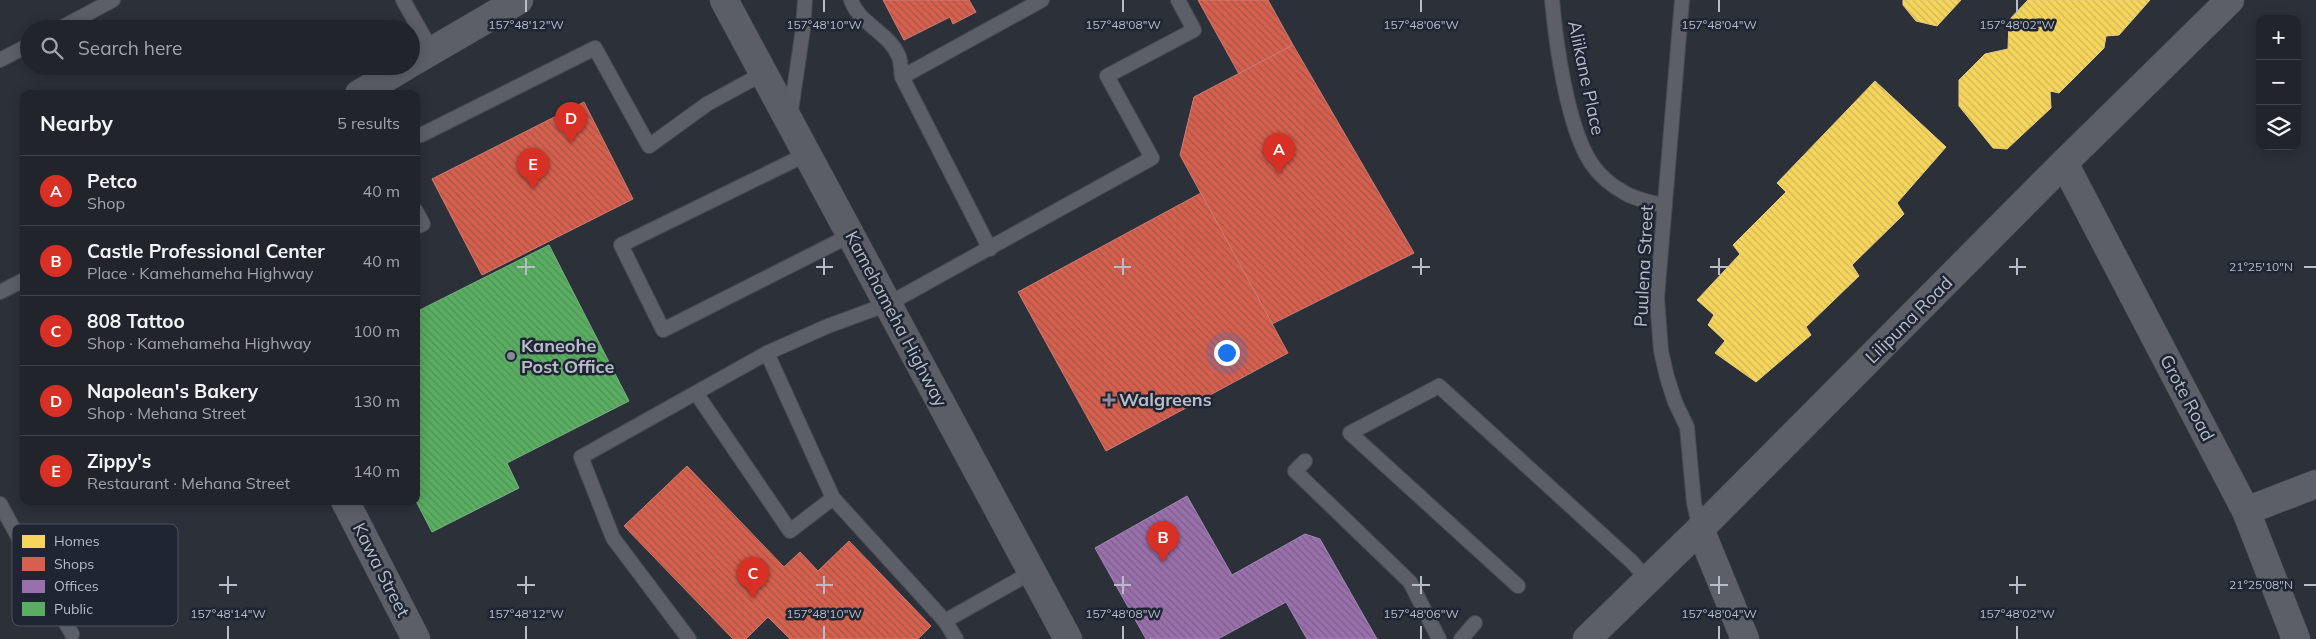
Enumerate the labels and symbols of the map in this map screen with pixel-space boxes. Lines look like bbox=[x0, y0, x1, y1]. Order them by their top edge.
text: 157°48'12"W bbox=[488, 17, 564, 32]
text: 157°48'10"W bbox=[786, 17, 862, 32]
text: 157°48'08"W bbox=[1085, 17, 1161, 32]
text: 157°48'06"W bbox=[1383, 17, 1459, 32]
text: 157°48'04"W bbox=[1681, 17, 1757, 32]
text: 157°48'02"W bbox=[1979, 17, 2055, 32]
street label: Aliikane Place bbox=[1563, 19, 1610, 137]
pin: D bbox=[555, 102, 587, 143]
pin: A bbox=[1263, 133, 1295, 174]
pin: E bbox=[517, 148, 549, 189]
street label: Puulena Street bbox=[1629, 204, 1658, 328]
street label: Kamehameha Highway bbox=[840, 227, 953, 411]
text: 21°25'10"N bbox=[2229, 259, 2293, 274]
street label: Lilipuna Road bbox=[1860, 271, 1957, 368]
place label: Kaneohe Post Office bbox=[521, 334, 614, 378]
your location bbox=[1214, 340, 1240, 366]
marker: Kaneohe Post Office bbox=[505, 350, 517, 362]
street label: Grote Road bbox=[2155, 351, 2220, 445]
place label: Walgreens bbox=[1119, 388, 1212, 411]
marker: Walgreens bbox=[1103, 394, 1115, 406]
street label: Kawa Street bbox=[348, 519, 415, 621]
pin: B bbox=[1147, 521, 1179, 562]
legend bbox=[12, 524, 178, 626]
text: Homes bbox=[54, 532, 100, 550]
text: Shops bbox=[54, 555, 94, 573]
pin: C bbox=[737, 557, 769, 598]
text: Offices bbox=[54, 577, 99, 595]
text: 21°25'08"N bbox=[2229, 577, 2293, 592]
text: Public bbox=[54, 600, 93, 618]
text: 157°48'14"W bbox=[190, 606, 266, 621]
text: 157°48'12"W bbox=[488, 606, 564, 621]
text: 157°48'10"W bbox=[786, 606, 862, 621]
text: 157°48'08"W bbox=[1085, 606, 1161, 621]
text: 157°48'06"W bbox=[1383, 606, 1459, 621]
text: 157°48'04"W bbox=[1681, 606, 1757, 621]
text: 157°48'02"W bbox=[1979, 606, 2055, 621]

